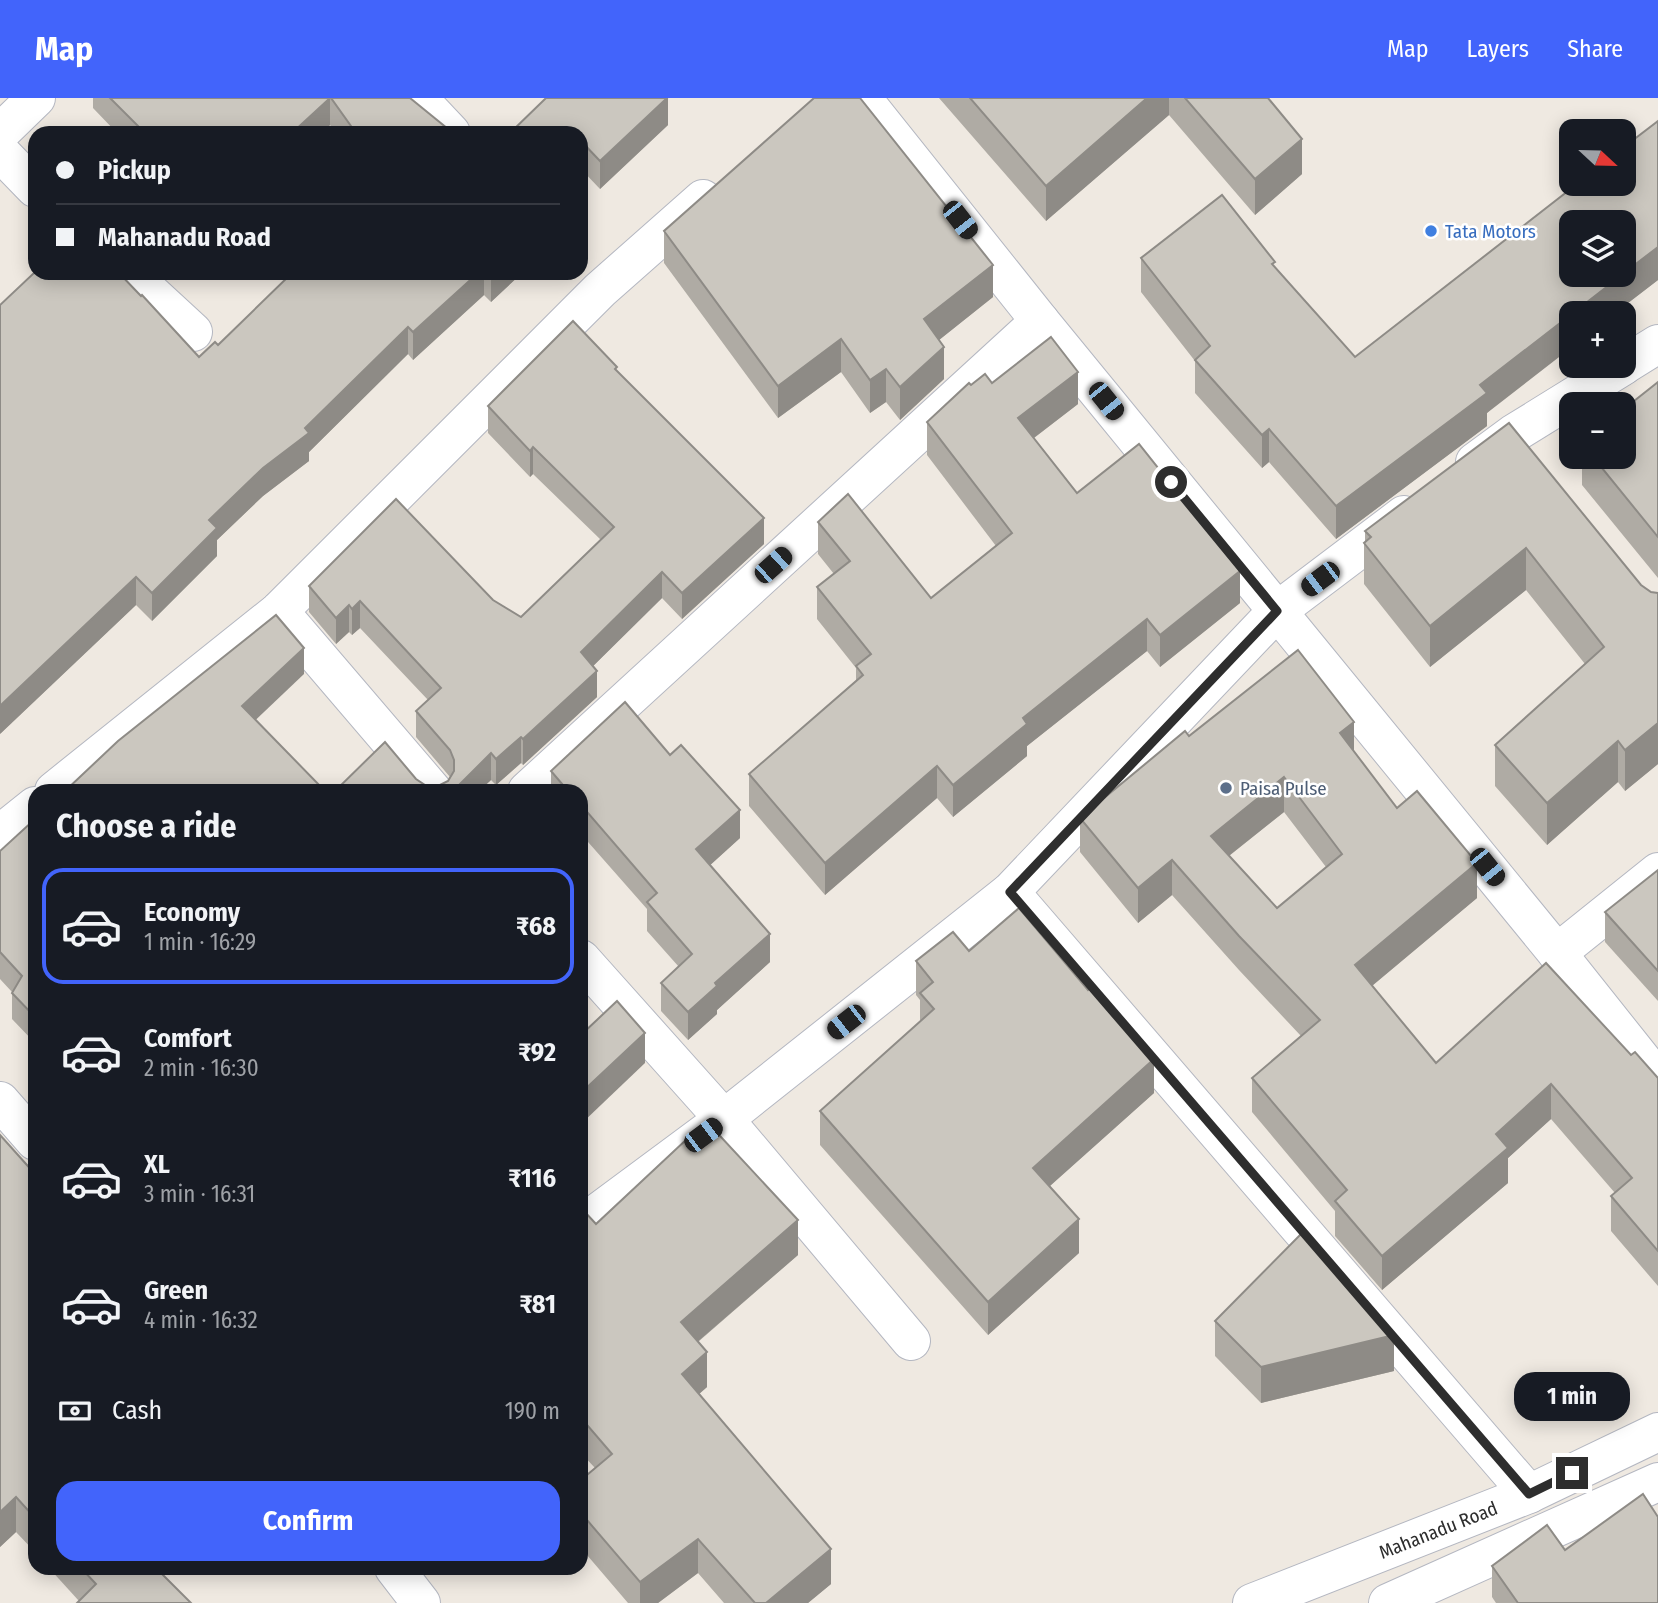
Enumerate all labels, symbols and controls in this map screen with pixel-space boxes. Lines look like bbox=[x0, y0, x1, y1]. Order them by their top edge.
text: Map bbox=[35, 29, 93, 69]
text: Map bbox=[1387, 35, 1429, 63]
text: Layers bbox=[1467, 35, 1529, 63]
text: Share bbox=[1567, 35, 1623, 63]
north arrow bbox=[1559, 119, 1636, 196]
map controls bbox=[1559, 119, 1636, 469]
text: Pickup bbox=[98, 155, 171, 186]
car bbox=[939, 197, 982, 243]
button: layers bbox=[1559, 210, 1636, 287]
place label: Tata Motors bbox=[1445, 220, 1536, 243]
text: Mahanadu Road bbox=[98, 222, 271, 253]
marker: Tata Motors bbox=[1423, 223, 1439, 239]
button: + bbox=[1559, 301, 1636, 378]
car bbox=[1085, 378, 1128, 424]
button: − bbox=[1559, 392, 1636, 469]
route start bbox=[1155, 466, 1187, 498]
car bbox=[751, 543, 796, 587]
car bbox=[1297, 558, 1344, 600]
place label: Paisa Pulse bbox=[1240, 777, 1327, 800]
marker: Paisa Pulse bbox=[1218, 780, 1234, 796]
text: Choose a ride bbox=[56, 807, 237, 845]
car bbox=[1466, 844, 1509, 890]
icon: car bbox=[60, 895, 123, 958]
text: Economy bbox=[144, 897, 240, 928]
text: ₹68 bbox=[516, 911, 556, 942]
text: 1 min · 16:29 bbox=[144, 928, 256, 956]
car bbox=[823, 1001, 870, 1043]
icon: car bbox=[60, 1021, 123, 1084]
text: Comfort bbox=[144, 1023, 232, 1054]
text: ₹92 bbox=[518, 1037, 556, 1068]
text: 2 min · 16:30 bbox=[144, 1054, 259, 1082]
car bbox=[680, 1114, 727, 1156]
icon: car bbox=[60, 1147, 123, 1210]
text: XL bbox=[144, 1149, 170, 1180]
text: ₹116 bbox=[508, 1163, 556, 1194]
text: 3 min · 16:31 bbox=[144, 1180, 255, 1208]
icon: car bbox=[60, 1273, 123, 1336]
text: Green bbox=[144, 1275, 208, 1306]
text: ₹81 bbox=[519, 1289, 556, 1320]
text: 4 min · 16:32 bbox=[144, 1306, 258, 1334]
callout: 1 min bbox=[1514, 1372, 1630, 1420]
text: 1 min bbox=[1547, 1382, 1597, 1410]
icon: cash bbox=[56, 1392, 94, 1430]
text: Cash bbox=[112, 1395, 162, 1426]
text: 190 m bbox=[505, 1397, 560, 1425]
route end bbox=[1556, 1457, 1588, 1489]
button: Confirm bbox=[56, 1481, 560, 1561]
street label: Mahanadu Road bbox=[1376, 1496, 1501, 1563]

